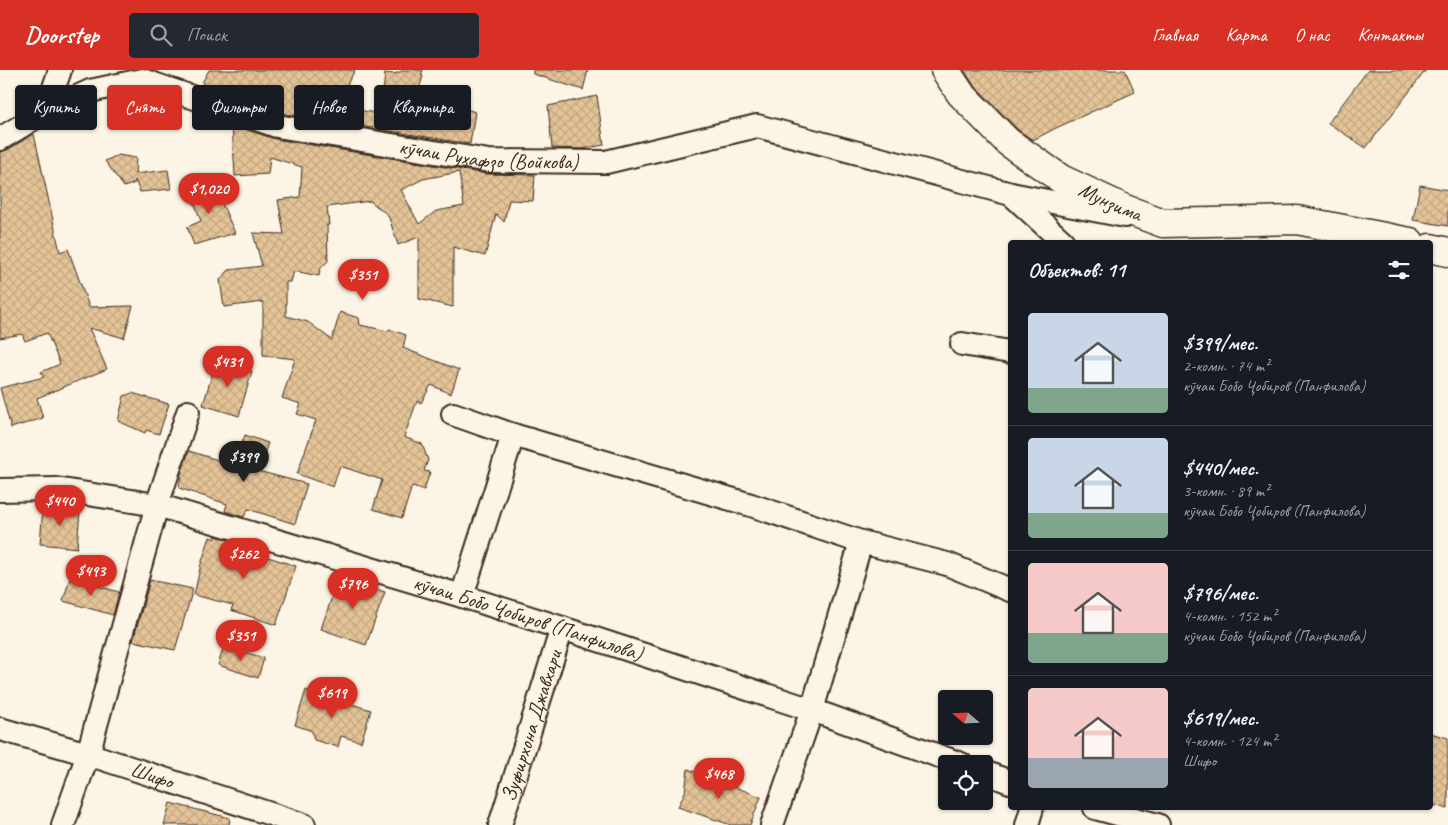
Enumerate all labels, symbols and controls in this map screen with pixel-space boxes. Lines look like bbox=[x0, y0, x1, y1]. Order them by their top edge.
search box bbox=[129, 13, 479, 58]
text: Doorstep bbox=[25, 20, 99, 50]
icon: search bbox=[147, 21, 175, 49]
text: Поиск bbox=[187, 23, 227, 47]
text: Главная bbox=[1153, 24, 1198, 46]
text: Карта bbox=[1226, 24, 1267, 46]
text: О нас bbox=[1295, 24, 1330, 46]
text: Контакты bbox=[1358, 24, 1423, 46]
chip: Купить bbox=[15, 85, 97, 130]
chip: Снять bbox=[107, 85, 182, 130]
chip: Фильтры bbox=[192, 85, 284, 130]
chip: Новое bbox=[294, 85, 364, 130]
chip: Квартира bbox=[374, 85, 471, 130]
street label: кӯчаи Руҳафзо (Войкова) bbox=[397, 133, 579, 175]
pin: $1,020 bbox=[168, 172, 250, 215]
street label: Мунзима bbox=[1075, 176, 1147, 228]
text: $1,020 bbox=[189, 179, 229, 199]
icon: filters bbox=[1385, 256, 1413, 284]
text: Объектов: 11 bbox=[1028, 257, 1125, 283]
pin: $351 bbox=[333, 258, 393, 301]
text: $351 bbox=[349, 265, 377, 285]
text: $399/мес. bbox=[1183, 330, 1258, 356]
icon: home bbox=[1068, 333, 1128, 393]
pin: $431 bbox=[198, 346, 258, 388]
text: $431 bbox=[214, 352, 242, 372]
text: 2-комн. · 74 m² bbox=[1183, 356, 1269, 376]
text: кӯчаи Бобо Ҷобиров (Панфилова) bbox=[1183, 376, 1365, 396]
pin: $399 bbox=[214, 440, 274, 483]
text: $399 bbox=[230, 447, 258, 467]
text: $440/мес. bbox=[1183, 455, 1258, 481]
icon: home bbox=[1068, 458, 1128, 518]
text: 3-комн. · 89 m² bbox=[1183, 481, 1269, 501]
pin: $440 bbox=[30, 484, 90, 527]
text: $440 bbox=[46, 491, 74, 511]
text: кӯчаи Бобо Ҷобиров (Панфилова) bbox=[1183, 501, 1365, 521]
pin: $262 bbox=[214, 538, 274, 580]
text: $262 bbox=[229, 544, 259, 564]
pin: $493 bbox=[61, 554, 121, 597]
text: $493 bbox=[77, 561, 105, 581]
pin: $796 bbox=[323, 568, 383, 610]
street label: кӯчаи Бобо Ҷобиров (Панфилова) bbox=[410, 569, 647, 667]
text: $796 bbox=[339, 574, 367, 594]
text: $796/мес. bbox=[1183, 580, 1258, 606]
icon: home bbox=[1068, 583, 1128, 643]
text: 4-комн. · 152 m² bbox=[1183, 606, 1276, 626]
pin: $351 bbox=[211, 620, 271, 662]
text: $351 bbox=[227, 626, 255, 646]
text: кӯчаи Бобо Ҷобиров (Панфилова) bbox=[1183, 626, 1365, 646]
street label: Зуфирхона Джавхари bbox=[495, 646, 568, 805]
pin: $619 bbox=[302, 676, 362, 719]
text: $619 bbox=[318, 683, 346, 703]
north arrow bbox=[938, 690, 992, 745]
map controls bbox=[938, 690, 993, 810]
text: $619/мес. bbox=[1183, 705, 1258, 731]
icon: home bbox=[1068, 708, 1128, 768]
text: 4-комн. · 124 m² bbox=[1183, 731, 1276, 751]
text: Шифо bbox=[1183, 751, 1216, 771]
button: locate bbox=[938, 755, 993, 810]
street label: Шифо bbox=[127, 756, 179, 795]
pin: $468 bbox=[689, 758, 749, 800]
text: $468 bbox=[704, 764, 734, 784]

